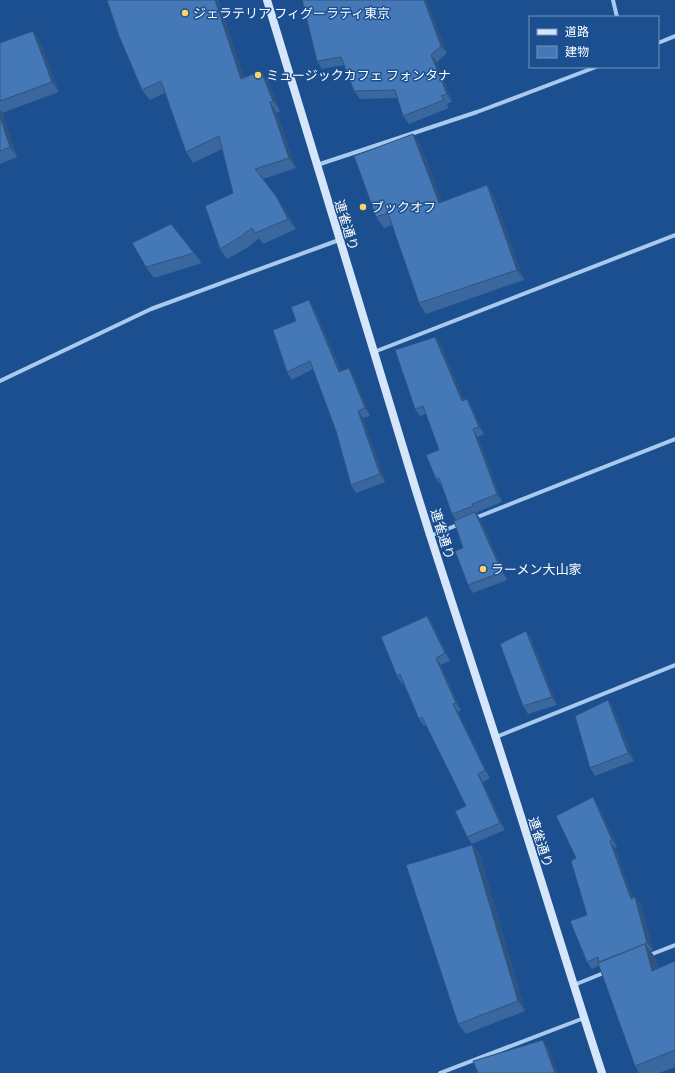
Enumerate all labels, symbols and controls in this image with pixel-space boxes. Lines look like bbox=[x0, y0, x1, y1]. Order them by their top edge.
place label: ジェラテリア フィグーラティ東京 bbox=[193, 5, 390, 21]
marker: ジェラテリア フィグーラティ東京 bbox=[180, 8, 190, 18]
legend bbox=[529, 16, 659, 68]
text: 道路 bbox=[565, 24, 589, 39]
text: 建物 bbox=[565, 44, 589, 59]
place label: ミュージックカフェ フォンタナ bbox=[266, 67, 451, 83]
marker: ミュージックカフェ フォンタナ bbox=[253, 70, 263, 80]
street label: 連雀通り bbox=[332, 198, 362, 252]
place label: ブックオフ bbox=[371, 199, 436, 215]
marker: ブックオフ bbox=[358, 202, 368, 212]
street label: 連雀通り bbox=[428, 507, 458, 561]
place label: ラーメン大山家 bbox=[491, 561, 581, 577]
marker: ラーメン大山家 bbox=[478, 564, 488, 574]
street label: 連雀通り bbox=[525, 815, 557, 869]

